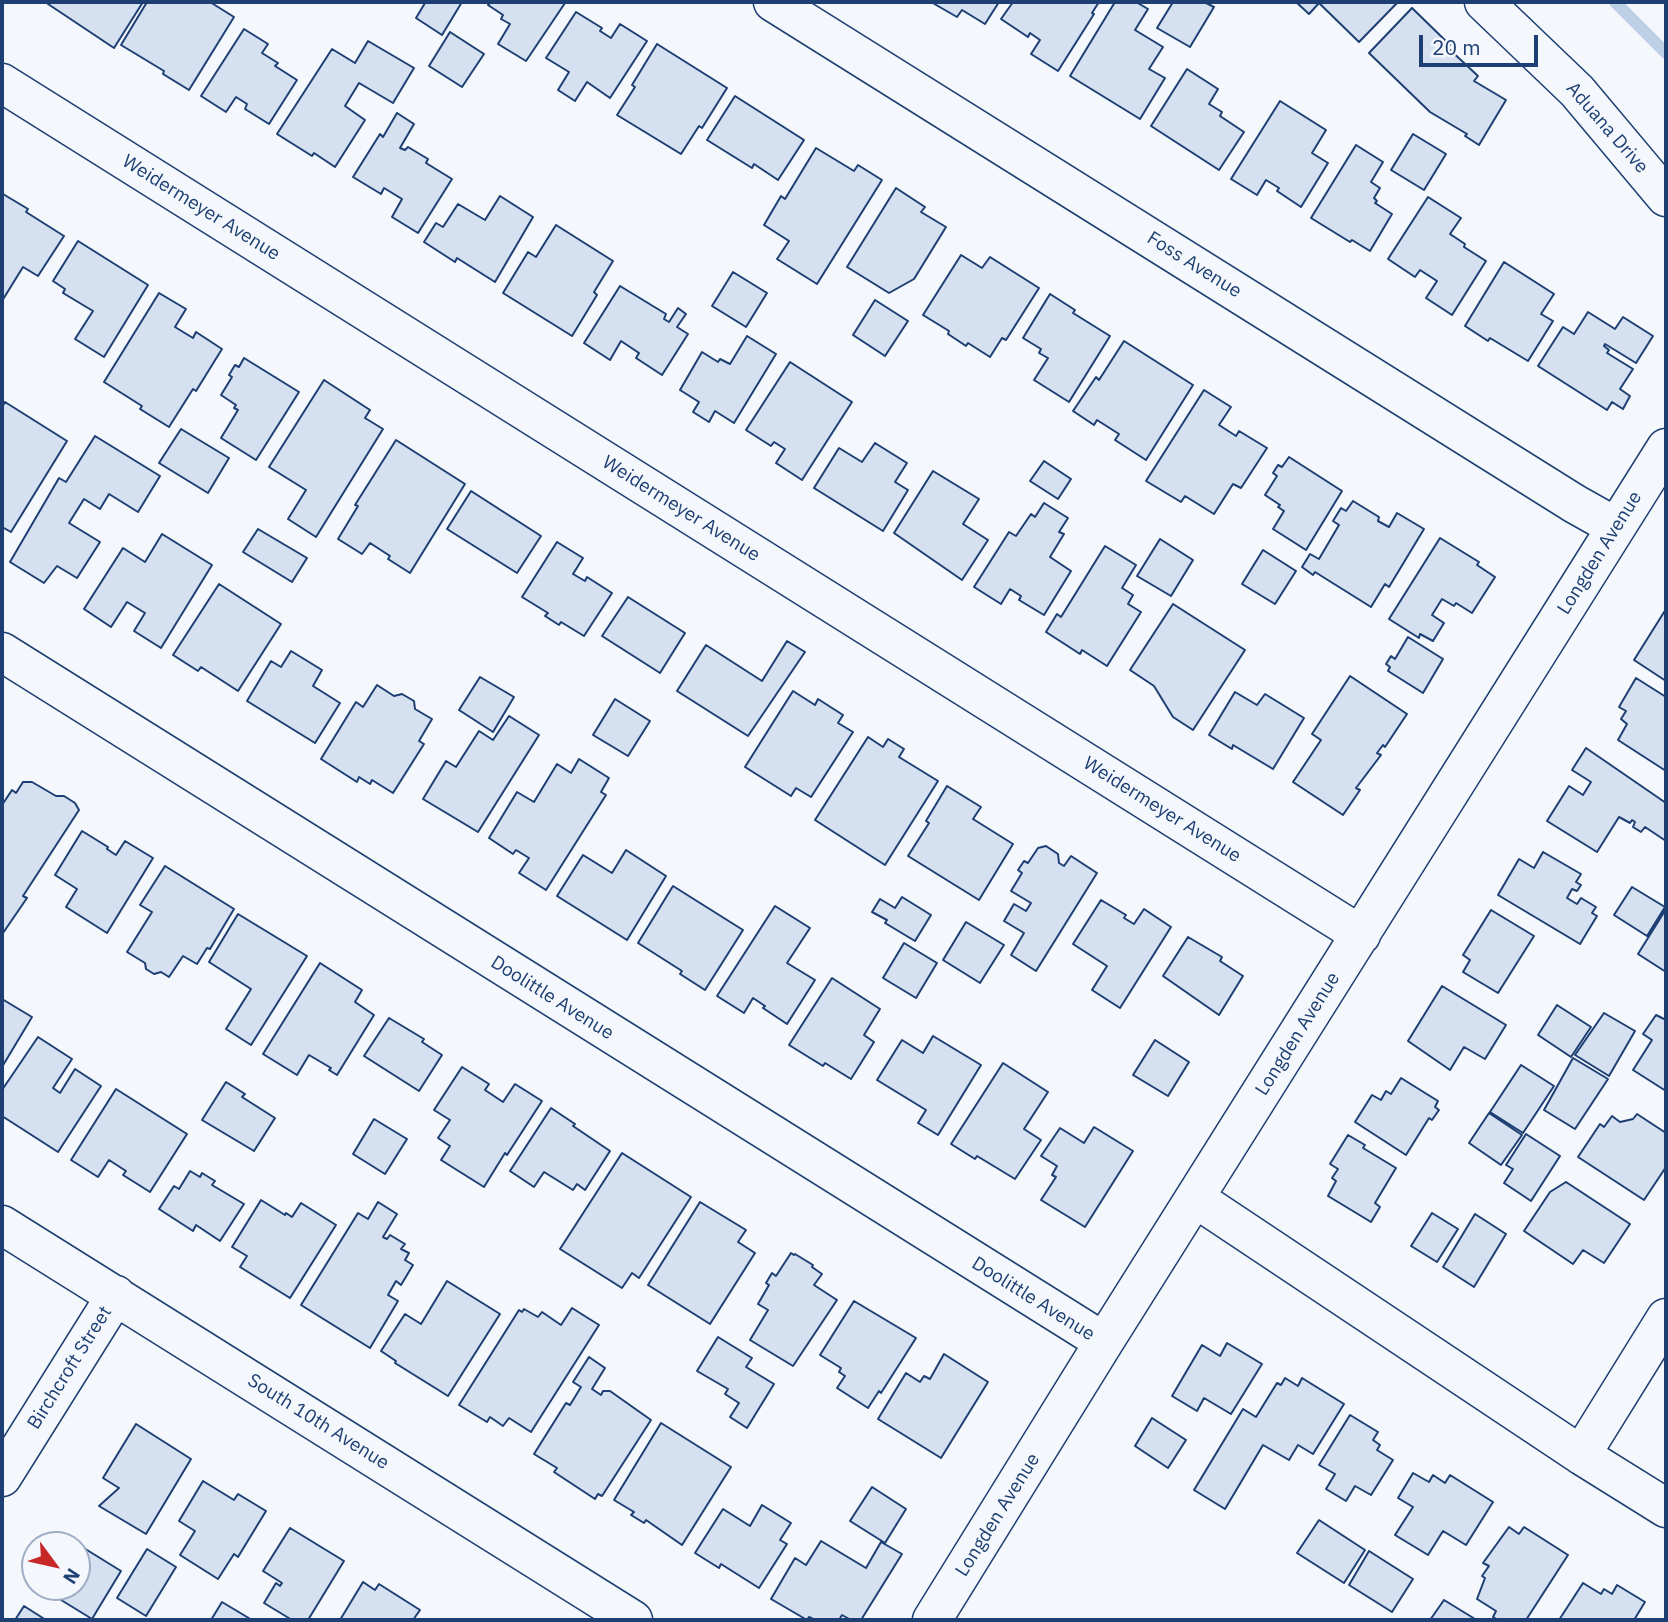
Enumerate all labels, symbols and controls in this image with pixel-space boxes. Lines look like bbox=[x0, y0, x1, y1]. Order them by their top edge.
scale bar bbox=[1423, 21, 1542, 65]
text: 20 m bbox=[1432, 33, 1481, 61]
street label: Aduana Drive bbox=[1561, 78, 1653, 178]
street label: Weidermeyer Avenue bbox=[118, 150, 284, 266]
street label: Foss Avenue bbox=[1143, 227, 1245, 303]
street label: Weidermeyer Avenue bbox=[598, 451, 764, 567]
street label: Longden Avenue bbox=[1553, 487, 1647, 619]
street label: Weidermeyer Avenue bbox=[1079, 752, 1245, 868]
street label: Doolittle Avenue bbox=[486, 951, 618, 1045]
street label: Longden Avenue bbox=[1251, 968, 1345, 1100]
street label: Doolittle Avenue bbox=[967, 1252, 1099, 1346]
street label: Birchcroft Street bbox=[23, 1302, 117, 1434]
street label: South 10th Avenue bbox=[243, 1369, 393, 1475]
street label: Longden Avenue bbox=[951, 1449, 1045, 1581]
north arrow bbox=[21, 1531, 91, 1601]
text: N bbox=[58, 1564, 86, 1589]

